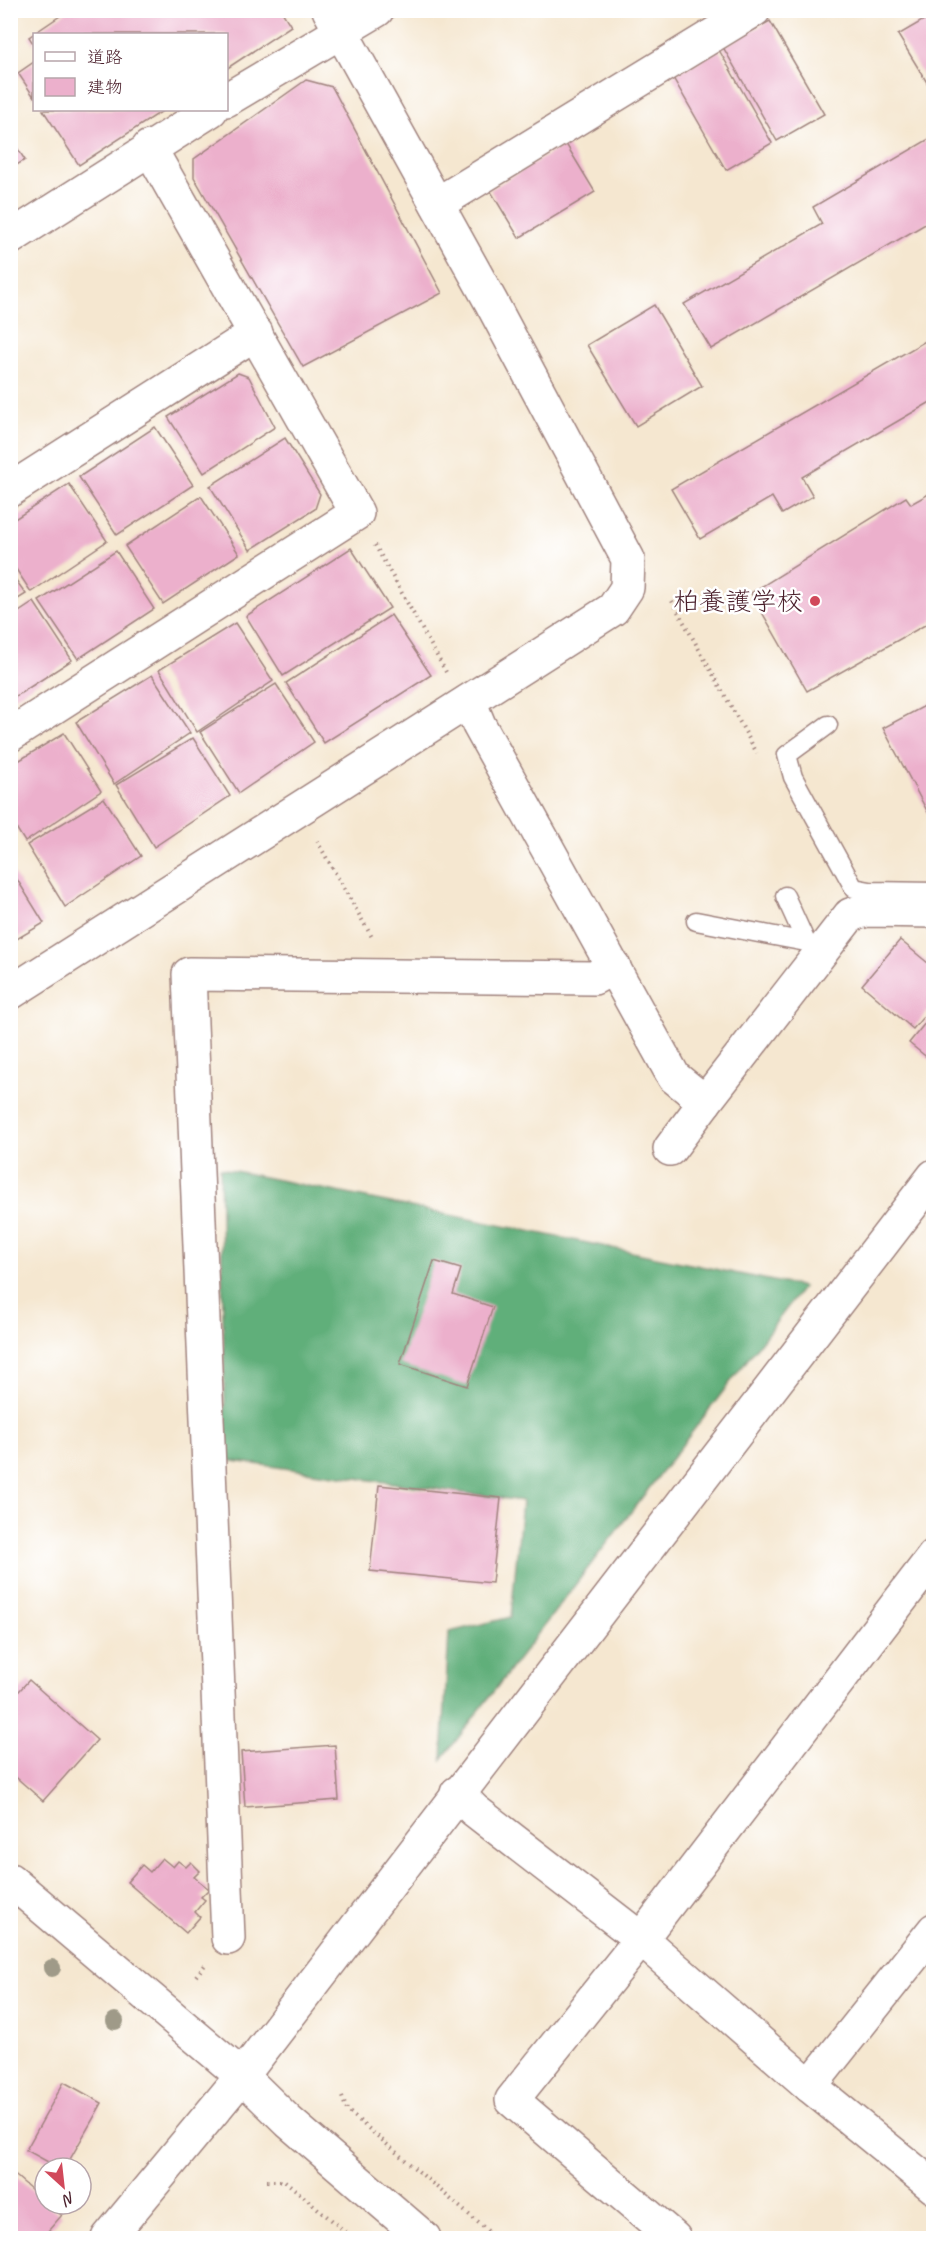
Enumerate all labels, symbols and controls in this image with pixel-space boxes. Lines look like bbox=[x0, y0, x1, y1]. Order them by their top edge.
legend bbox=[33, 33, 228, 111]
text: 道路 bbox=[87, 46, 123, 68]
text: 建物 bbox=[87, 76, 123, 98]
place label: 柏養護学校 bbox=[673, 585, 803, 618]
marker: 柏養護学校 bbox=[808, 594, 822, 608]
north arrow bbox=[33, 2156, 93, 2216]
text: N bbox=[58, 2187, 78, 2211]

